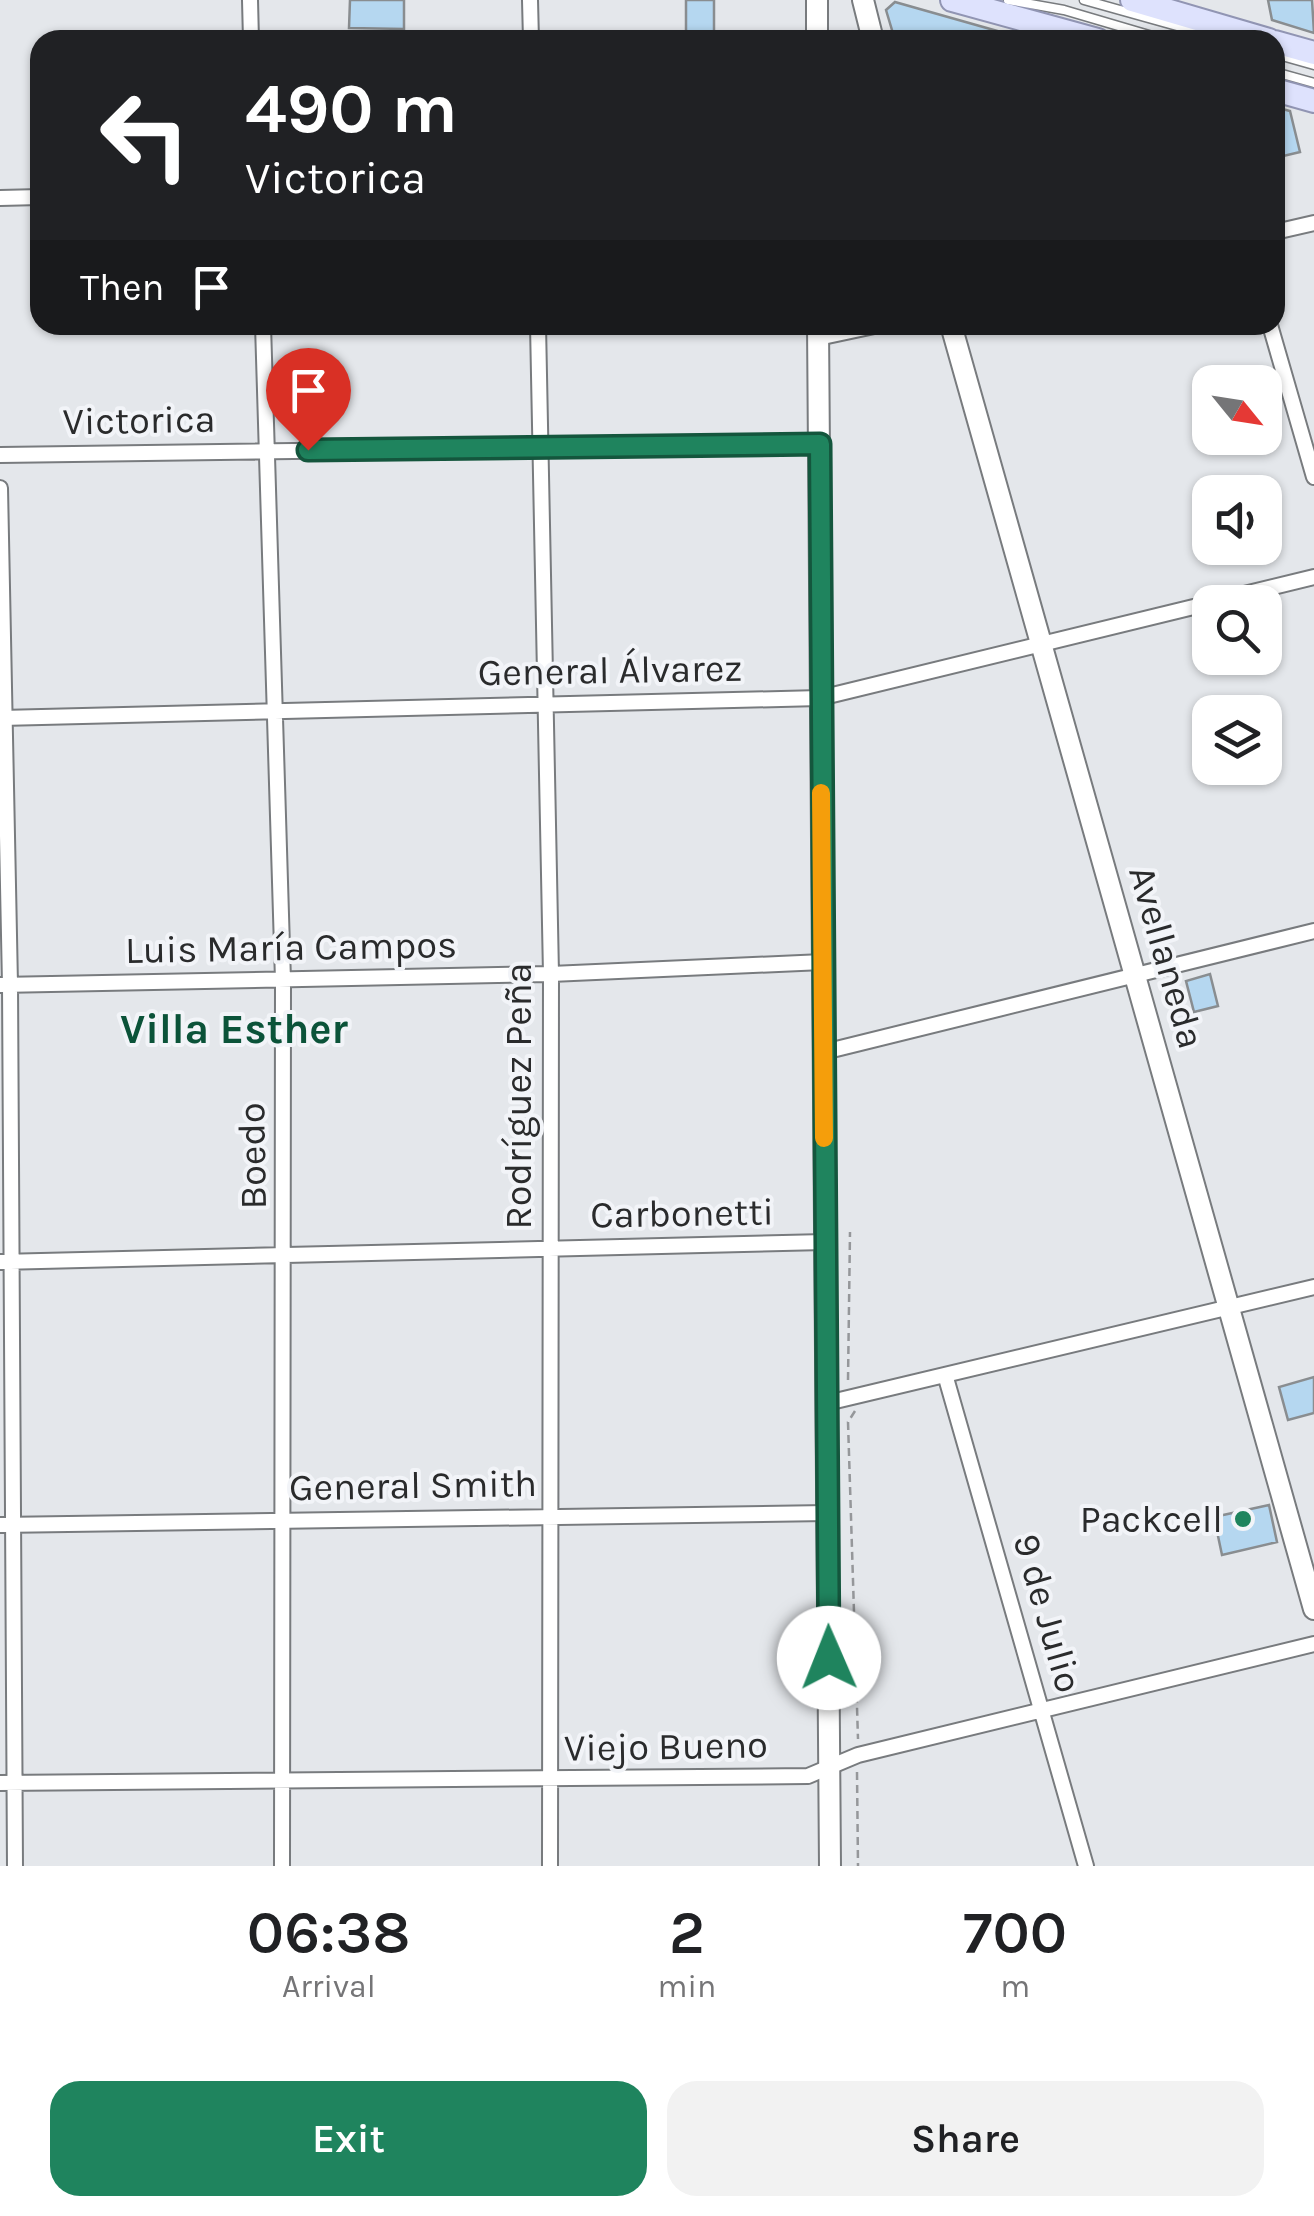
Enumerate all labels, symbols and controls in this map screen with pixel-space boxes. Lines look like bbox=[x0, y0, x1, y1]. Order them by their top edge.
text: 490 m bbox=[245, 68, 458, 150]
icon: left bbox=[80, 70, 210, 200]
text: Victorica bbox=[245, 152, 426, 204]
icon: arrive bbox=[184, 260, 239, 315]
text: Then bbox=[80, 265, 164, 310]
pin bbox=[266, 348, 351, 451]
icon: arrive bbox=[281, 363, 336, 418]
north arrow bbox=[1192, 365, 1282, 455]
map controls bbox=[1192, 365, 1282, 785]
street label: Victorica bbox=[62, 397, 216, 444]
button: sound bbox=[1192, 475, 1282, 565]
button: search bbox=[1192, 585, 1282, 675]
street label: General Álvarez bbox=[477, 645, 743, 695]
button: layers bbox=[1192, 695, 1282, 785]
street label: Avellaneda bbox=[1119, 861, 1214, 1054]
street label: Luis María Campos bbox=[125, 922, 457, 973]
street label: Rodríguez Peña bbox=[496, 962, 541, 1230]
district label: Villa Esther bbox=[120, 1004, 349, 1054]
street label: Boedo bbox=[229, 1102, 276, 1210]
street label: Carbonetti bbox=[590, 1189, 774, 1238]
street label: General Smith bbox=[289, 1461, 537, 1510]
place label: Packcell bbox=[1080, 1497, 1223, 1542]
marker: Packcell bbox=[1232, 1508, 1254, 1530]
street label: 9 de Julio bbox=[1003, 1528, 1092, 1698]
position arrow bbox=[777, 1606, 881, 1710]
street label: Viejo Bueno bbox=[564, 1722, 768, 1771]
text: 06:38 bbox=[247, 1898, 411, 1968]
text: 2 bbox=[669, 1898, 705, 1968]
text: 700 bbox=[963, 1898, 1067, 1968]
text: Arrival bbox=[282, 1968, 376, 2005]
text: min bbox=[657, 1968, 716, 2005]
text: m bbox=[1000, 1968, 1030, 2005]
button: Exit bbox=[50, 2081, 647, 2196]
button: Share bbox=[667, 2081, 1264, 2196]

